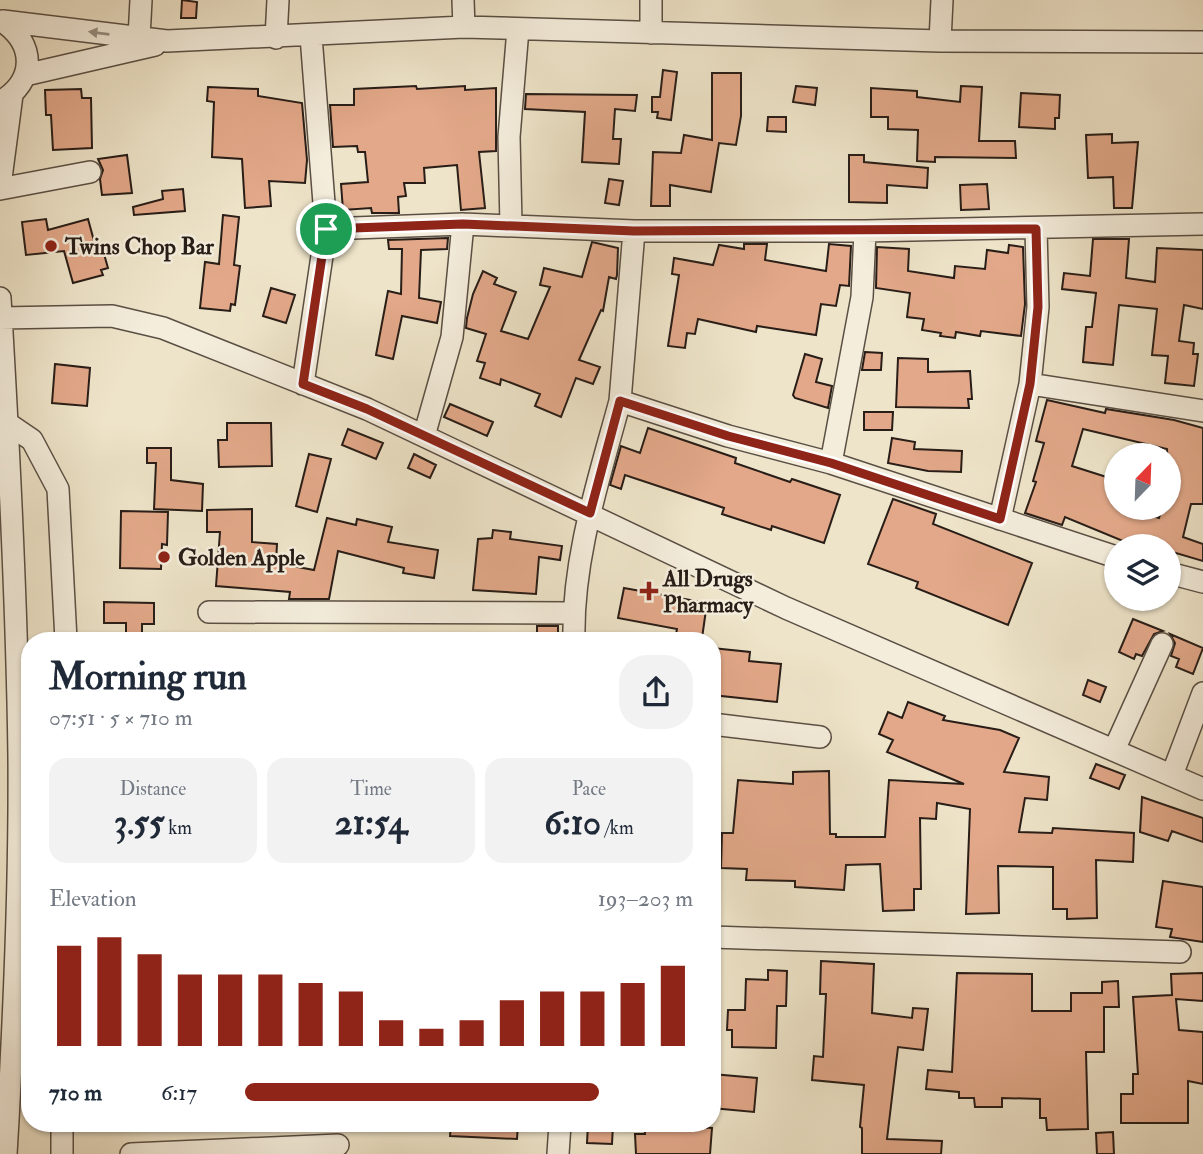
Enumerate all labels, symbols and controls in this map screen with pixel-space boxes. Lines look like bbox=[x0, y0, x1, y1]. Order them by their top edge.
one-way arrow bbox=[88, 28, 110, 39]
pin bbox=[296, 199, 356, 259]
icon: arrive bbox=[307, 210, 345, 248]
place label: Twins Chop Bar bbox=[64, 232, 214, 262]
marker: Twins Chop Bar bbox=[43, 238, 59, 254]
north arrow bbox=[1104, 443, 1181, 520]
map controls bbox=[1104, 443, 1181, 611]
button: layers bbox=[1104, 534, 1181, 611]
place label: Golden Apple bbox=[178, 543, 305, 573]
marker: Golden Apple bbox=[156, 549, 172, 565]
place label: All Drugs Pharmacy bbox=[662, 564, 754, 620]
marker: All Drugs Pharmacy bbox=[641, 583, 657, 599]
text: Morning run bbox=[49, 653, 247, 701]
button: share bbox=[619, 655, 693, 729]
text: 07:51 · 5 × 710 m bbox=[49, 703, 193, 732]
text: Distance bbox=[120, 777, 186, 801]
text: Time bbox=[350, 777, 392, 801]
text: Pace bbox=[572, 777, 606, 801]
text: 3.55 bbox=[114, 801, 164, 845]
text: 21:54 bbox=[335, 801, 407, 845]
text: 6:10 bbox=[544, 801, 601, 845]
text: km bbox=[164, 816, 192, 840]
text: /km bbox=[601, 816, 634, 840]
text: Elevation bbox=[49, 884, 137, 913]
text: 193–203 m bbox=[598, 884, 693, 913]
text: 710 m bbox=[49, 1078, 102, 1107]
text: 6:17 bbox=[161, 1078, 197, 1107]

